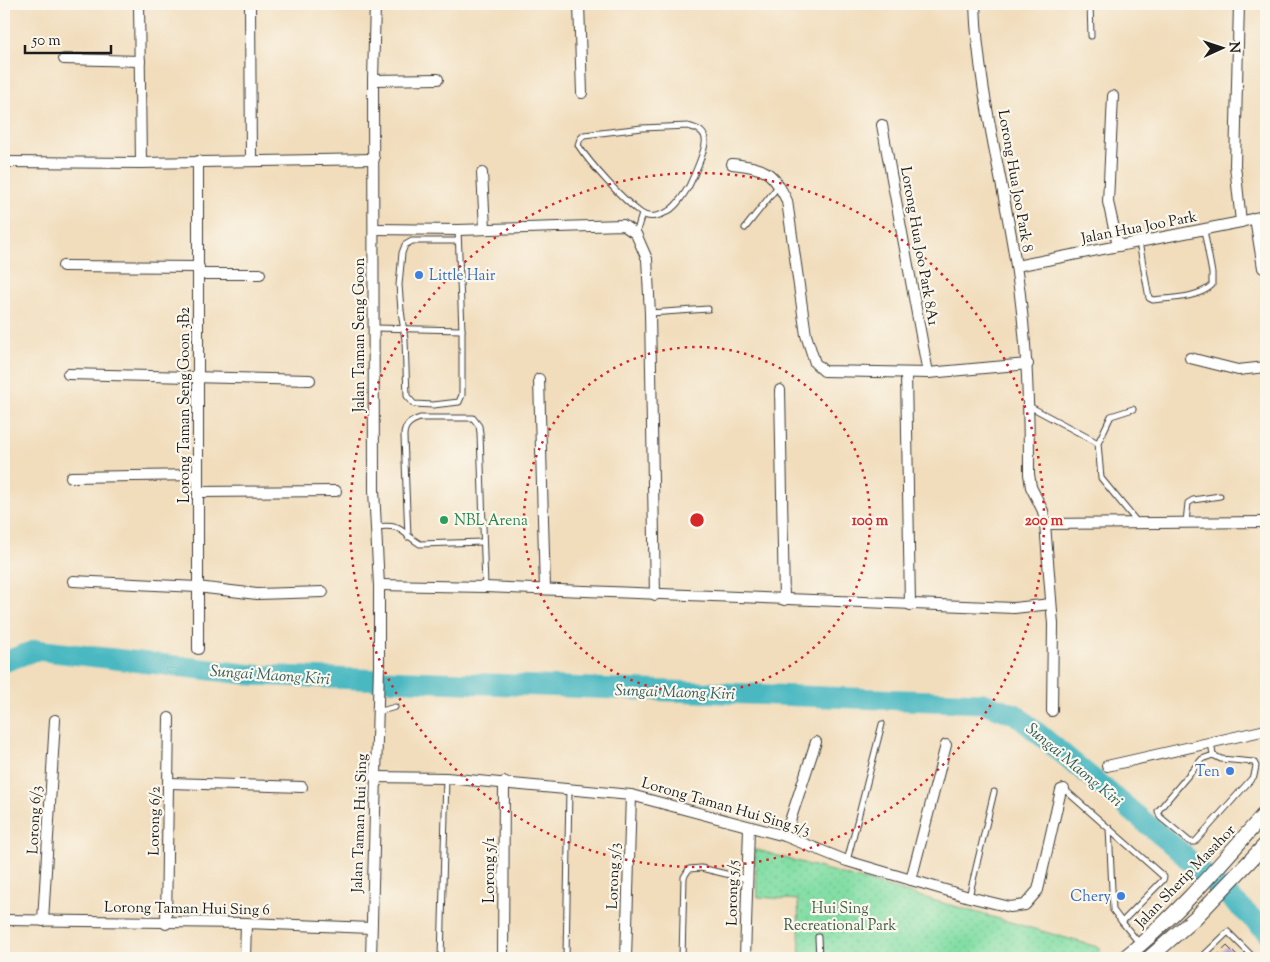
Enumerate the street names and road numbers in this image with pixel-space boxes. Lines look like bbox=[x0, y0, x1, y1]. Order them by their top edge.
street label: Lorong Hua Joo Park 8 bbox=[992, 108, 1037, 254]
street label: Lorong Hua Joo Park 8A1 bbox=[894, 165, 943, 328]
street label: Jalan Hua Joo Park bbox=[1079, 207, 1199, 250]
street label: Jalan Taman Seng Goon bbox=[350, 258, 371, 413]
street label: Lorong Taman Seng Goon 3B2 bbox=[175, 307, 196, 503]
street label: Jalan Taman Hui Sing bbox=[348, 753, 373, 894]
street label: Lorong Taman Hui Sing 5/3 bbox=[639, 773, 812, 842]
street label: Lorong 6/3 bbox=[23, 785, 48, 855]
street label: Lorong 6/2 bbox=[144, 786, 167, 856]
street label: Jalan Sherip Masahor bbox=[1130, 820, 1241, 934]
street label: Lorong 5/1 bbox=[480, 837, 501, 903]
street label: Lorong 5/3 bbox=[603, 842, 626, 910]
street label: Lorong 5/5 bbox=[722, 860, 745, 926]
street label: Lorong Taman Hui Sing 6 bbox=[104, 898, 270, 921]

